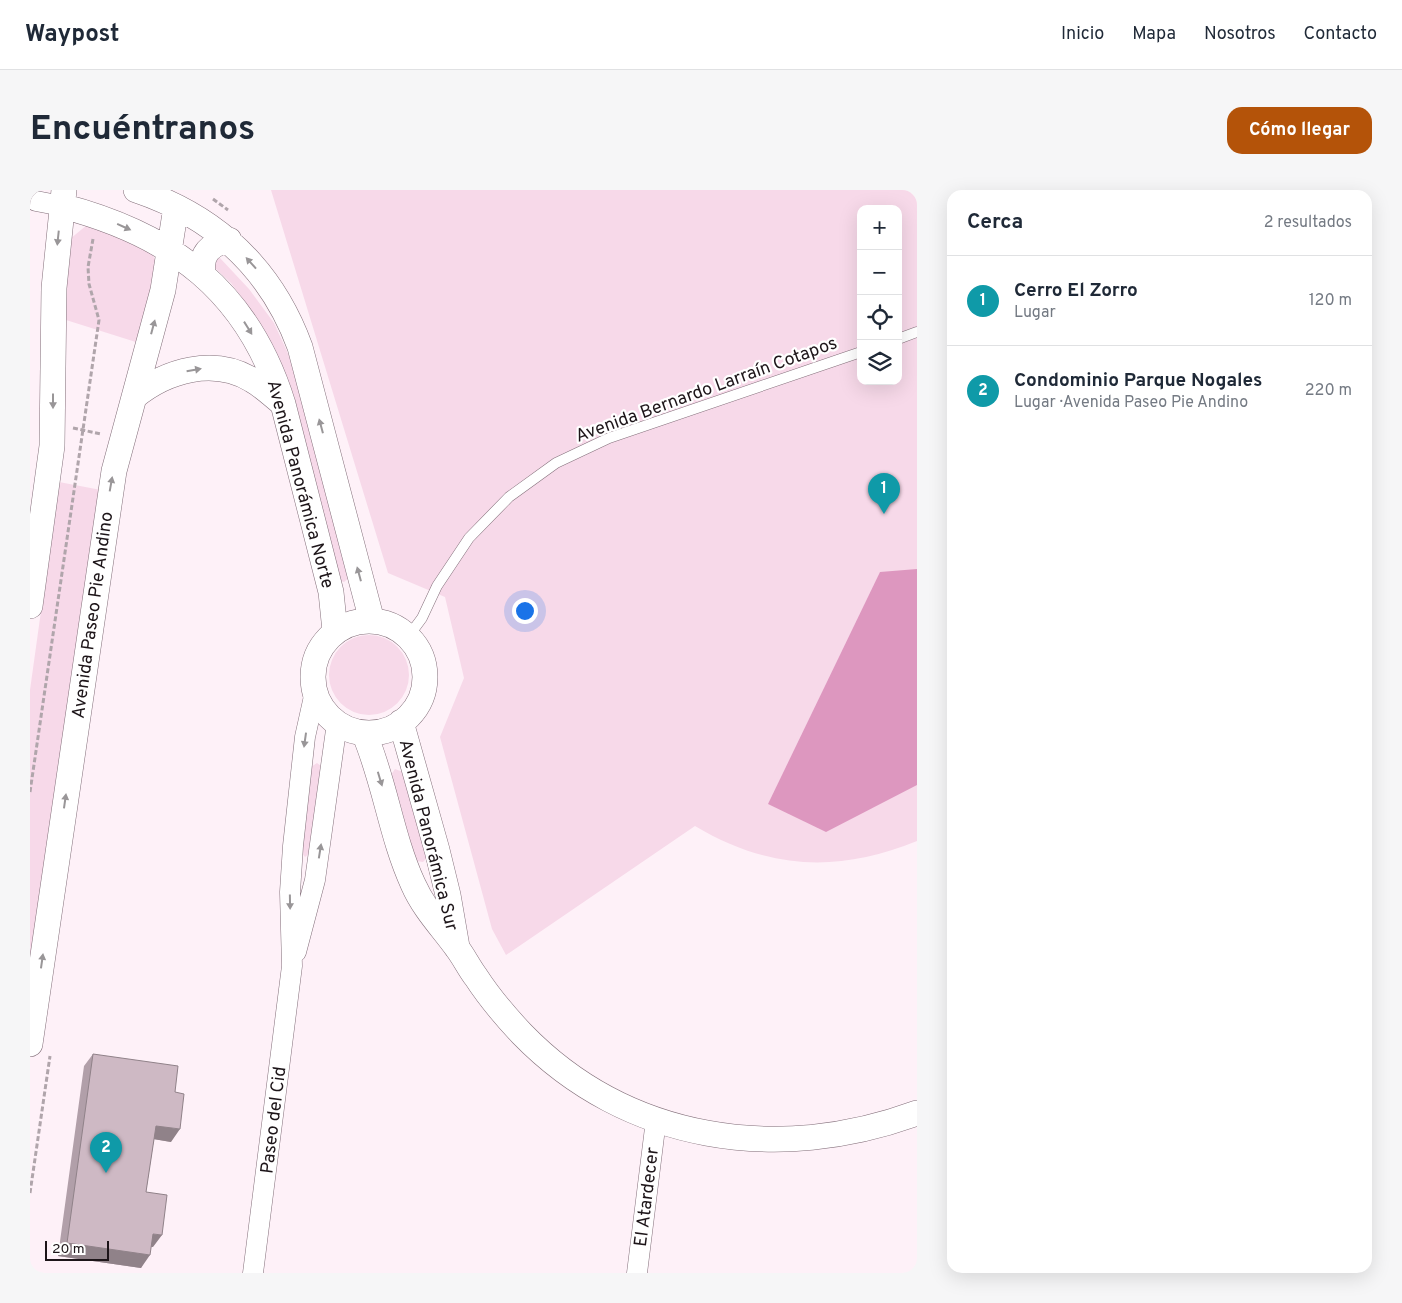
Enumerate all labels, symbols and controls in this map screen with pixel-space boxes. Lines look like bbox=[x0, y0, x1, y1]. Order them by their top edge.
text: Waypost bbox=[25, 20, 119, 50]
text: Inicio bbox=[1061, 23, 1104, 46]
text: Mapa bbox=[1132, 23, 1176, 46]
text: Nosotros bbox=[1204, 23, 1276, 46]
text: Contacto bbox=[1304, 23, 1377, 46]
button: Cómo llegar bbox=[1227, 107, 1372, 154]
text: Encuéntranos bbox=[30, 108, 255, 152]
map controls bbox=[857, 205, 902, 385]
button: + bbox=[857, 205, 902, 250]
text: Cerca bbox=[967, 209, 1023, 236]
text: 2 resultados bbox=[1264, 213, 1352, 233]
one-way arrow bbox=[117, 223, 131, 231]
one-way arrow bbox=[54, 231, 62, 247]
button: − bbox=[857, 250, 902, 295]
one-way arrow bbox=[245, 257, 257, 269]
text: Cerro El Zorro bbox=[1014, 279, 1138, 303]
text: 1 bbox=[980, 291, 986, 311]
text: 120 m bbox=[1309, 291, 1352, 311]
button: locate bbox=[857, 295, 902, 340]
text: Lugar bbox=[1014, 303, 1056, 323]
one-way arrow bbox=[149, 320, 157, 335]
one-way arrow bbox=[244, 321, 253, 334]
street label: Avenida Bernardo Larraín Cotapos bbox=[572, 332, 841, 449]
button: layers bbox=[857, 340, 902, 385]
one-way arrow bbox=[186, 365, 202, 373]
text: Condominio Parque Nogales bbox=[1014, 369, 1262, 393]
street label: Avenida Panorámica Norte bbox=[261, 378, 338, 591]
text: 2 bbox=[978, 381, 988, 401]
text: 220 m bbox=[1305, 381, 1352, 401]
one-way arrow bbox=[49, 393, 57, 409]
text: Lugar · Avenida Paseo Pie Andino bbox=[1014, 393, 1248, 413]
one-way arrow bbox=[317, 419, 325, 434]
pin: 1 bbox=[868, 473, 900, 514]
one-way arrow bbox=[108, 476, 116, 492]
street label: Avenida Paseo Pie Andino bbox=[68, 510, 119, 720]
one-way arrow bbox=[355, 566, 363, 581]
your location bbox=[512, 598, 538, 624]
one-way arrow bbox=[301, 732, 309, 748]
street label: Avenida Panorámica Sur bbox=[393, 737, 463, 934]
one-way arrow bbox=[377, 771, 384, 786]
one-way arrow bbox=[62, 792, 70, 808]
one-way arrow bbox=[317, 843, 325, 859]
one-way arrow bbox=[286, 894, 294, 910]
one-way arrow bbox=[38, 953, 46, 969]
street label: Paseo del Cid bbox=[256, 1065, 292, 1175]
pin: 2 bbox=[90, 1132, 122, 1173]
street label: El Atardecer bbox=[630, 1146, 665, 1248]
scale bar bbox=[45, 1238, 109, 1261]
text: 20 m bbox=[52, 1241, 85, 1258]

